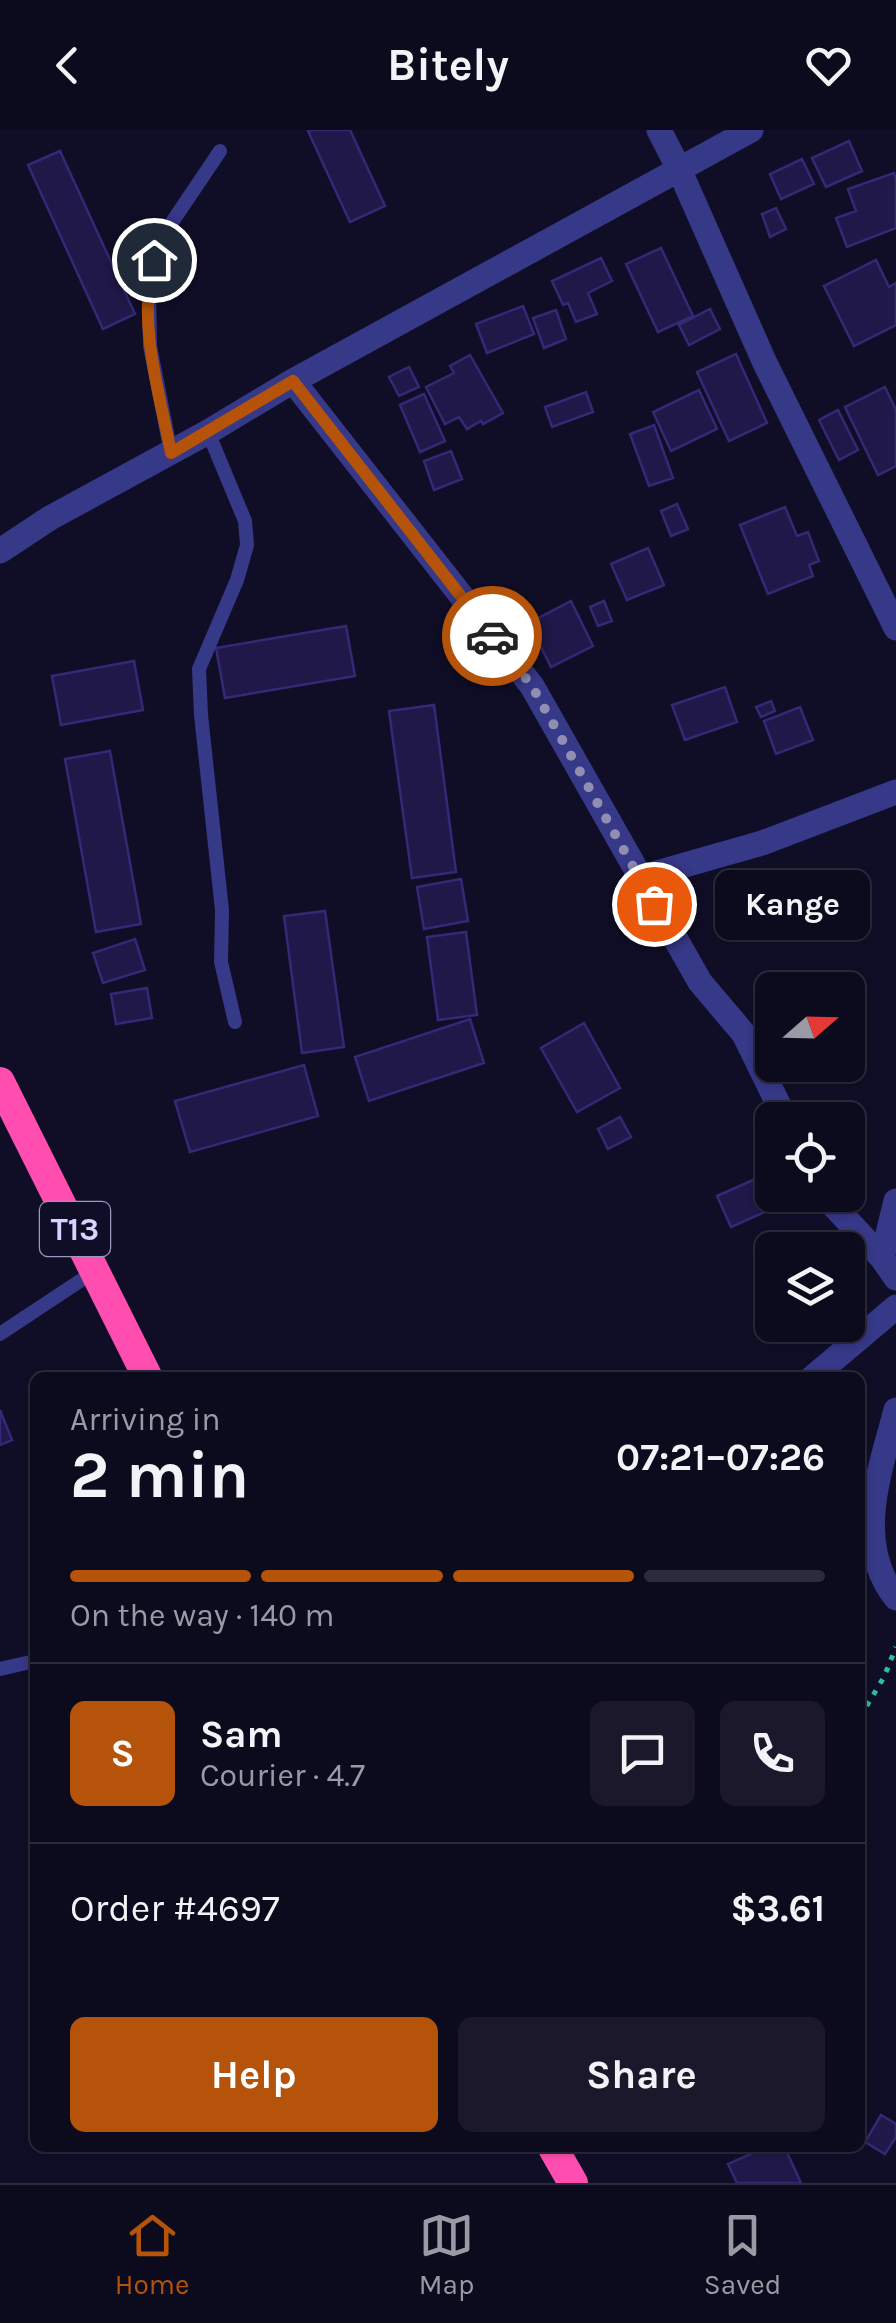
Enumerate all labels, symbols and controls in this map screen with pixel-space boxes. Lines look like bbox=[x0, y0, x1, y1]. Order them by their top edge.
icon: back bbox=[40, 38, 95, 93]
icon: heart bbox=[801, 38, 856, 93]
text: Bitely bbox=[387, 39, 509, 91]
pin bbox=[112, 218, 197, 303]
icon: home bbox=[127, 233, 182, 288]
courier bbox=[442, 586, 542, 686]
icon: car bbox=[465, 609, 520, 664]
pin bbox=[612, 862, 697, 947]
callout: Kange bbox=[714, 869, 869, 939]
icon: bag bbox=[627, 877, 682, 932]
text: Kange bbox=[745, 886, 840, 923]
north arrow bbox=[755, 972, 865, 1082]
map controls bbox=[755, 972, 865, 1342]
button: locate bbox=[755, 1102, 865, 1212]
road number: T13 bbox=[40, 1202, 110, 1256]
button: layers bbox=[755, 1232, 865, 1342]
text: Arriving in bbox=[70, 1401, 221, 1438]
text: 07:21–07:26 bbox=[616, 1435, 825, 1480]
text: 2 min bbox=[70, 1437, 249, 1513]
text: On the way · 140 m bbox=[70, 1597, 335, 1634]
button: chat bbox=[590, 1701, 695, 1806]
button: phone bbox=[720, 1701, 825, 1806]
text: Sam bbox=[200, 1712, 283, 1757]
text: S bbox=[110, 1731, 135, 1776]
text: Courier · 4.7 bbox=[200, 1757, 365, 1794]
text: Order #4697 bbox=[70, 1886, 280, 1931]
text: $3.61 bbox=[730, 1886, 825, 1931]
button: Help bbox=[70, 2017, 438, 2132]
button: Share bbox=[458, 2017, 825, 2132]
tab: Home bbox=[115, 2208, 189, 2301]
tab: Map bbox=[419, 2208, 474, 2301]
tab: Saved bbox=[704, 2208, 781, 2301]

